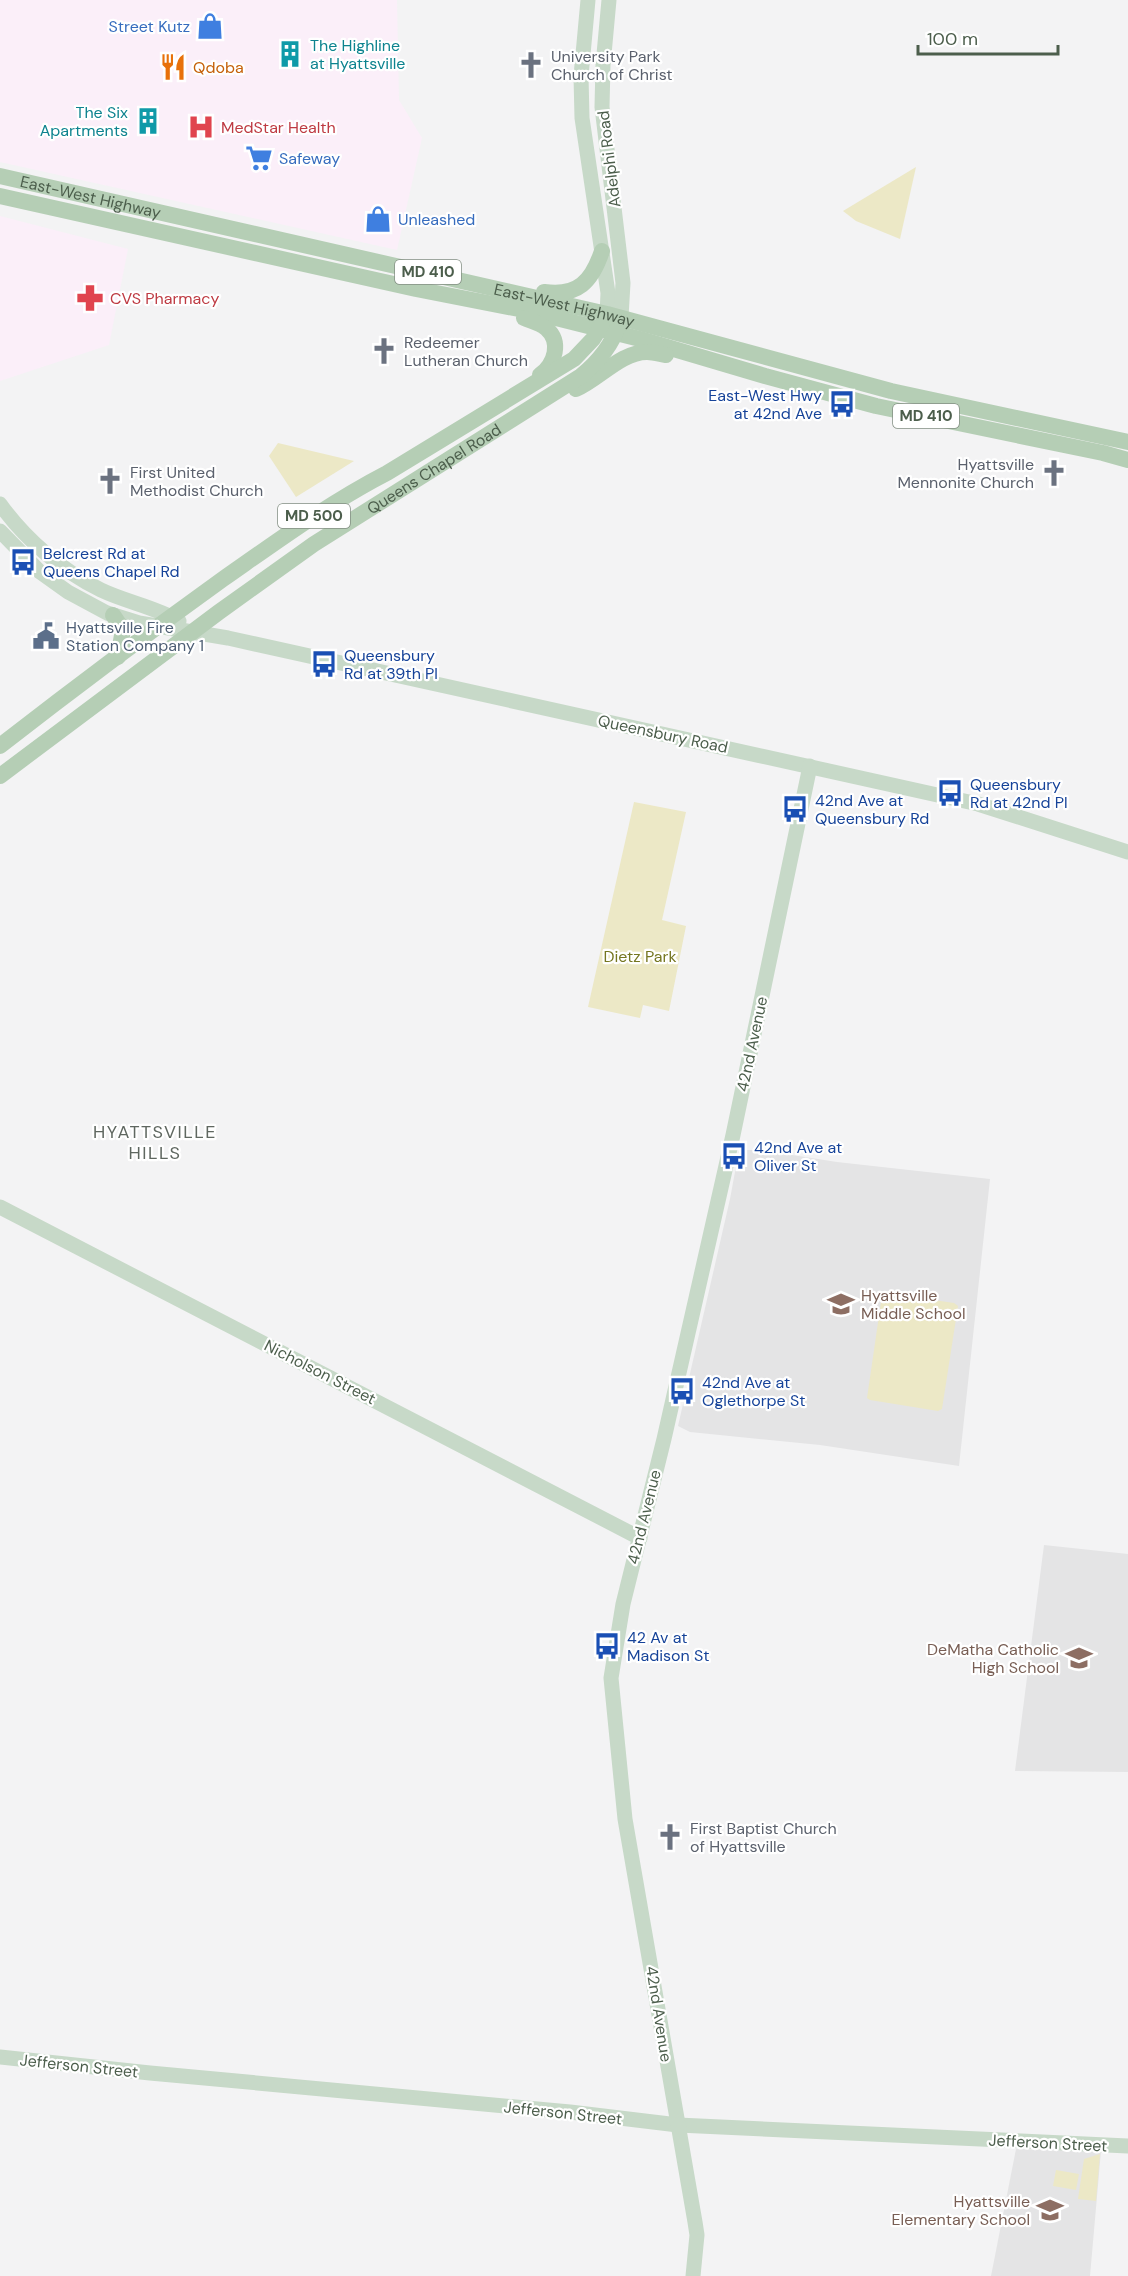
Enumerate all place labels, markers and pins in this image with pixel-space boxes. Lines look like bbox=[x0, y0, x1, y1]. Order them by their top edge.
shop icon: Street Kutz bbox=[195, 11, 225, 41]
place label: Street Kutz bbox=[109, 16, 190, 37]
place label: The Highline at Hyattsville bbox=[310, 35, 405, 74]
building icon: The Highline at Hyattsville bbox=[275, 39, 305, 69]
place label: University Park Church of Christ bbox=[551, 46, 673, 85]
church icon: University Park Church of Christ bbox=[516, 50, 546, 80]
restaurant icon: Qdoba bbox=[158, 52, 188, 82]
place label: Qdoba bbox=[193, 57, 244, 78]
place label: The Six Apartments bbox=[40, 102, 128, 141]
building icon: The Six Apartments bbox=[133, 106, 163, 136]
hospital icon: MedStar Health bbox=[186, 112, 216, 142]
place label: MedStar Health bbox=[221, 117, 336, 138]
supermarket icon: Safeway bbox=[244, 143, 274, 173]
place label: Safeway bbox=[279, 148, 340, 169]
shop icon: Unleashed bbox=[363, 204, 393, 234]
place label: Unleashed bbox=[398, 209, 475, 230]
pharmacy icon: CVS Pharmacy bbox=[75, 283, 105, 313]
place label: CVS Pharmacy bbox=[110, 288, 219, 309]
place label: Redeemer Lutheran Church bbox=[404, 332, 528, 371]
church icon: Redeemer Lutheran Church bbox=[369, 336, 399, 366]
place label: East-West Hwy at 42nd Ave bbox=[708, 385, 822, 424]
bus stop icon: East-West Hwy at 42nd Ave bbox=[827, 389, 857, 419]
place label: Hyattsville Mennonite Church bbox=[897, 454, 1034, 493]
church icon: Hyattsville Mennonite Church bbox=[1039, 458, 1069, 488]
place label: First United Methodist Church bbox=[130, 462, 263, 501]
church icon: First United Methodist Church bbox=[95, 466, 125, 496]
place label: Belcrest Rd at Queens Chapel Rd bbox=[43, 543, 180, 582]
bus stop icon: Belcrest Rd at Queens Chapel Rd bbox=[8, 547, 38, 577]
place label: Hyattsville Fire Station Company 1 bbox=[66, 617, 204, 656]
public building icon: Hyattsville Fire Station Company 1 bbox=[31, 621, 61, 651]
place label: Queensbury Rd at 39th Pl bbox=[344, 645, 438, 684]
bus stop icon: Queensbury Rd at 39th Pl bbox=[309, 649, 339, 679]
place label: Queensbury Rd at 42nd Pl bbox=[970, 774, 1068, 813]
bus stop icon: Queensbury Rd at 42nd Pl bbox=[935, 778, 965, 808]
place label: 42nd Ave at Queensbury Rd bbox=[815, 790, 929, 829]
bus stop icon: 42nd Ave at Queensbury Rd bbox=[780, 794, 810, 824]
place label: 42nd Ave at Oliver St bbox=[754, 1137, 842, 1176]
bus stop icon: 42nd Ave at Oliver St bbox=[719, 1141, 749, 1171]
place label: Hyattsville Middle School bbox=[861, 1285, 965, 1324]
school or university icon: Hyattsville Middle School bbox=[826, 1289, 856, 1319]
place label: 42nd Ave at Oglethorpe St bbox=[702, 1372, 806, 1411]
bus stop icon: 42nd Ave at Oglethorpe St bbox=[667, 1376, 697, 1406]
place label: 42 Av at Madison St bbox=[627, 1627, 710, 1666]
bus stop icon: 42 Av at Madison St bbox=[592, 1631, 622, 1661]
place label: DeMatha Catholic High School bbox=[927, 1639, 1059, 1678]
school or university icon: DeMatha Catholic High School bbox=[1064, 1643, 1094, 1673]
place label: First Baptist Church of Hyattsville bbox=[690, 1818, 837, 1857]
church icon: First Baptist Church of Hyattsville bbox=[655, 1822, 685, 1852]
place label: Hyattsville Elementary School bbox=[892, 2191, 1030, 2230]
school or university icon: Hyattsville Elementary School bbox=[1035, 2195, 1065, 2225]

